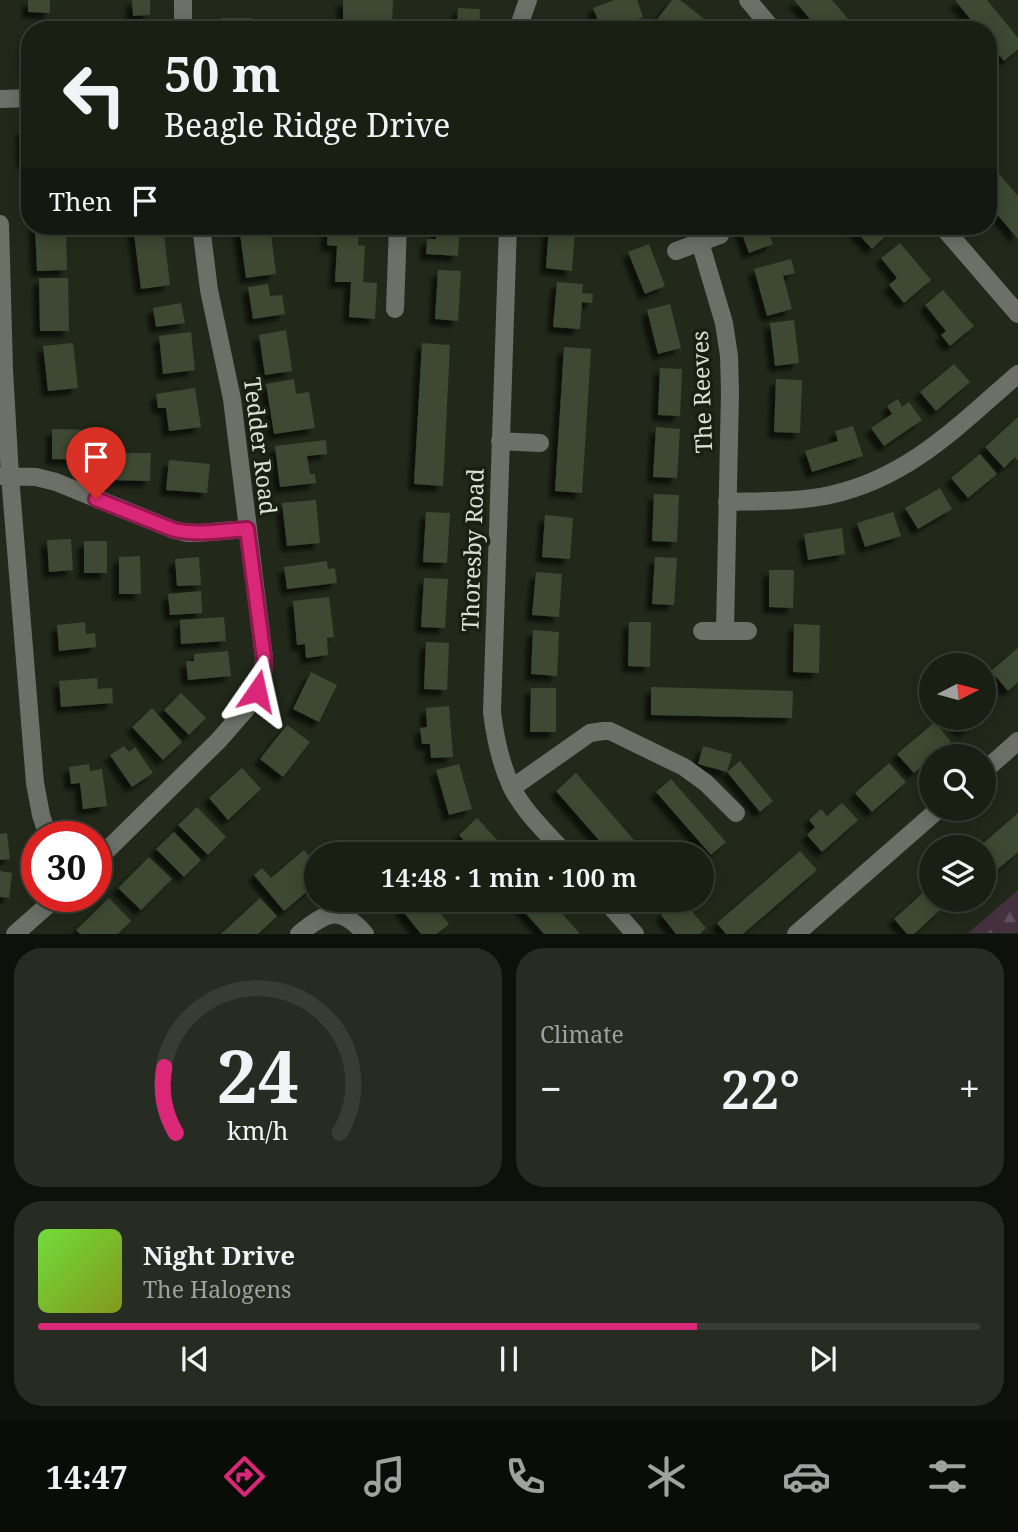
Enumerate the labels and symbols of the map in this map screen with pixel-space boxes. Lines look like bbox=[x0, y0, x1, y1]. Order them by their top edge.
street label: The Reeves bbox=[683, 330, 719, 454]
street label: Tedder Road bbox=[237, 376, 285, 516]
pin bbox=[66, 427, 126, 499]
street label: Thoresby Road bbox=[453, 468, 491, 632]
north arrow bbox=[919, 653, 996, 730]
position arrow bbox=[220, 654, 294, 728]
speed limit sign: 30 bbox=[21, 821, 112, 912]

